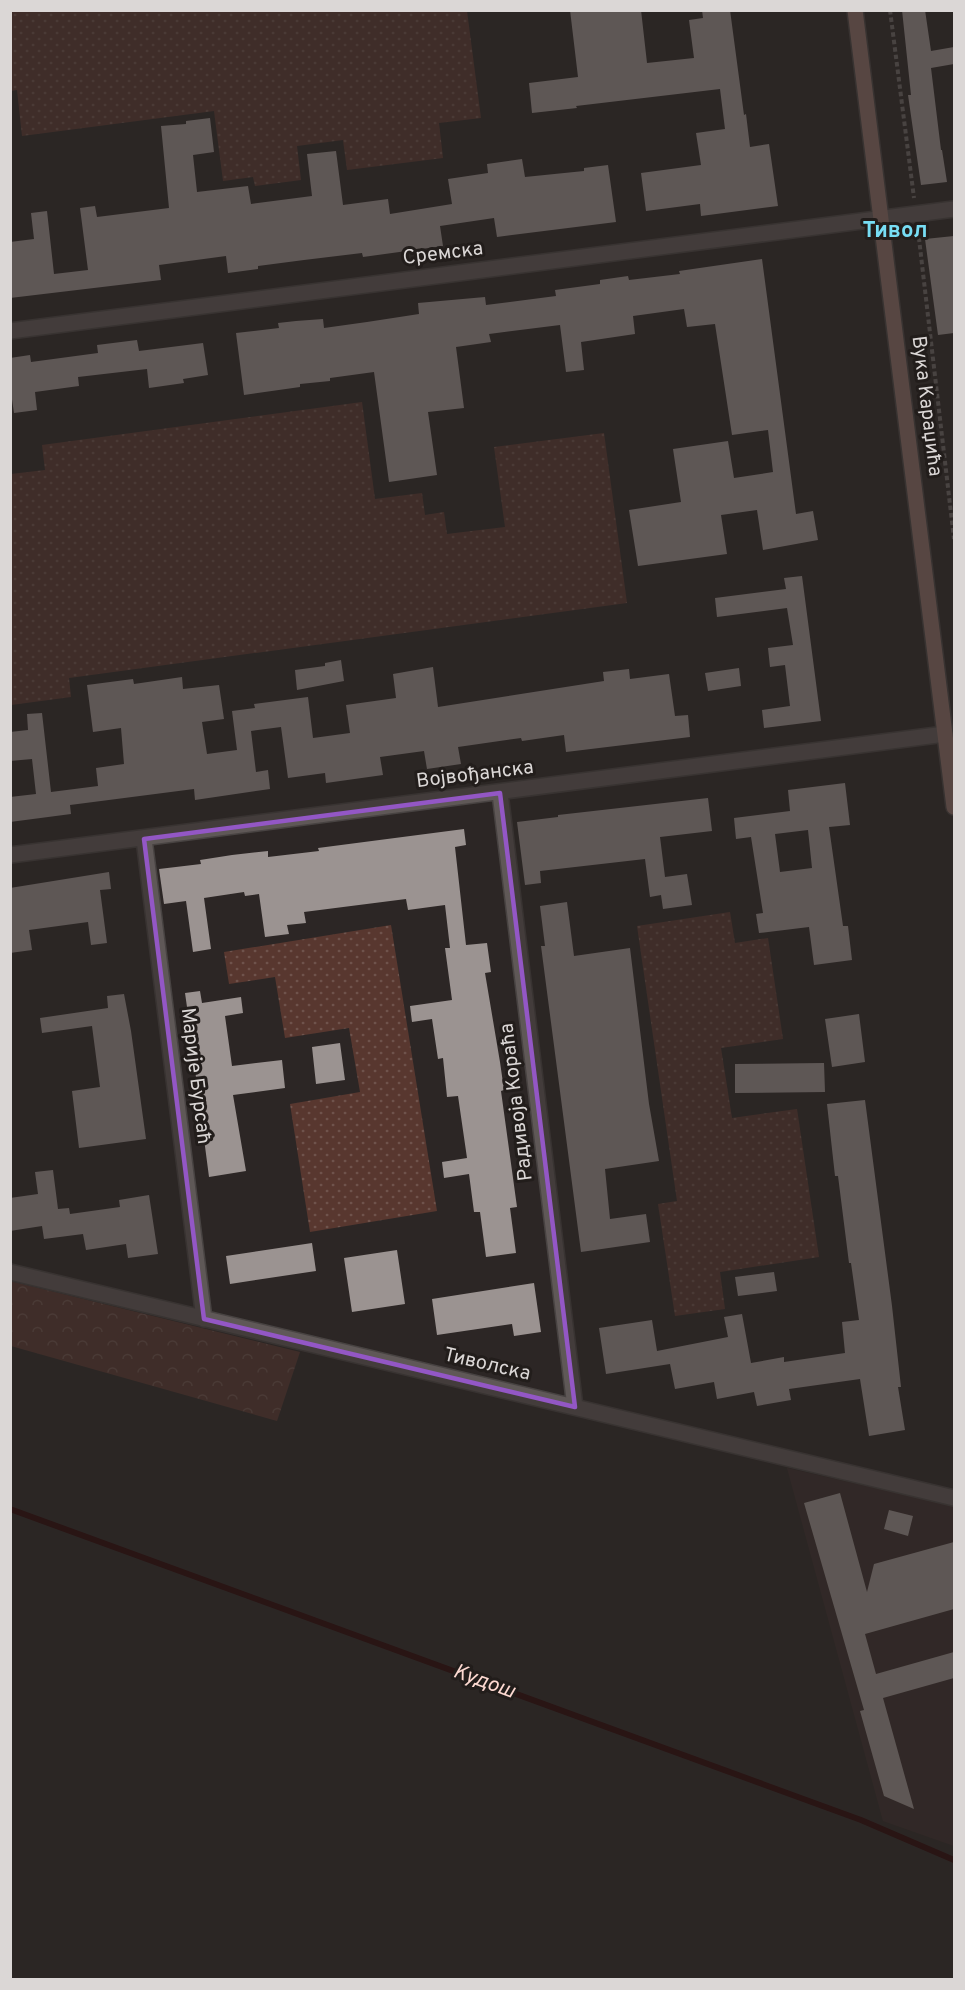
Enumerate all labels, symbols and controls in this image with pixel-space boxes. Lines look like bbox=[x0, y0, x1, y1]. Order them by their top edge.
district label: Тивол bbox=[862, 218, 928, 245]
street label: Сремска bbox=[401, 236, 485, 272]
street label: Вука Караџића bbox=[904, 334, 948, 478]
street label: Војвођанска bbox=[415, 755, 535, 795]
street label: Марије Бурсаћ bbox=[174, 1006, 216, 1146]
street label: Радивоја Кораћа bbox=[494, 1022, 540, 1182]
street label: Тиволска bbox=[441, 1342, 533, 1388]
water label: Кудош bbox=[449, 1658, 520, 1706]

